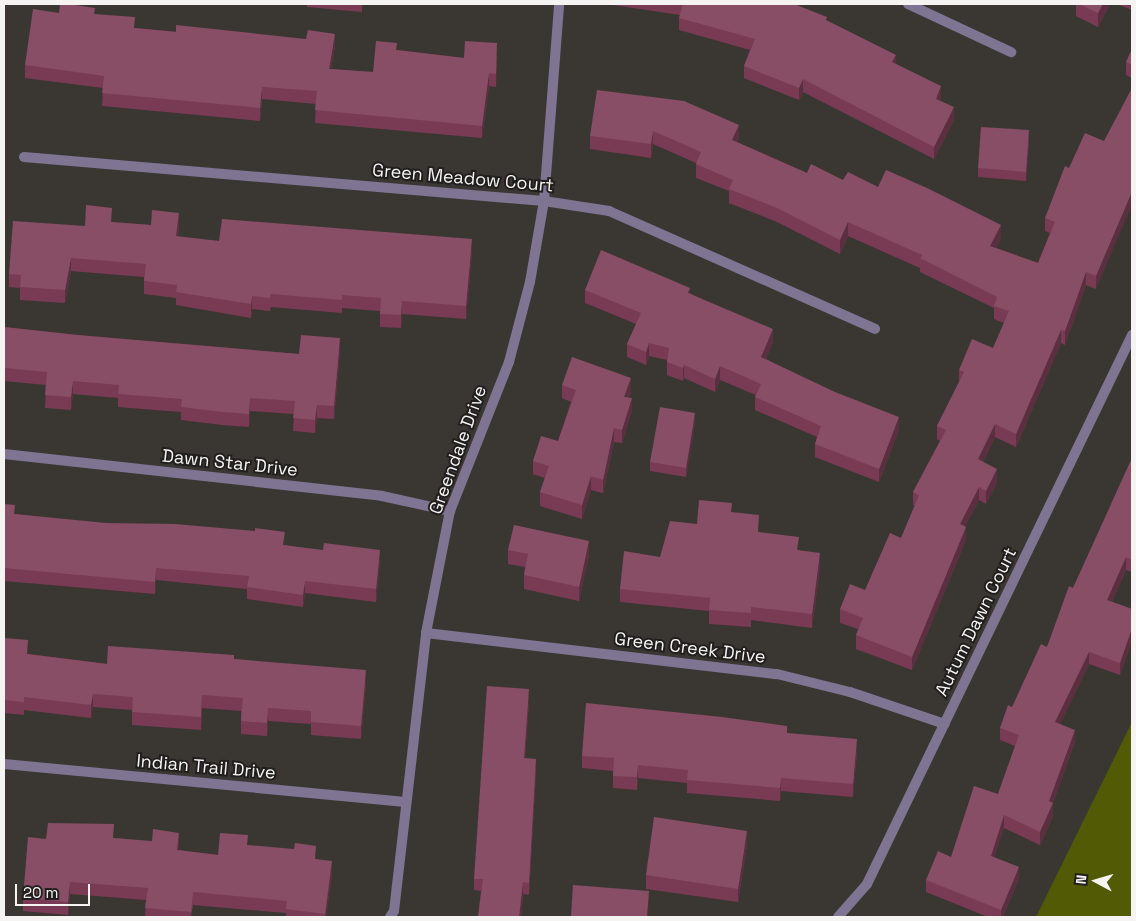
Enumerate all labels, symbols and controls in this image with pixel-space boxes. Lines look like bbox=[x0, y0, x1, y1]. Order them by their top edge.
street label: Green Meadow Court bbox=[371, 159, 555, 197]
street label: Greendale Drive bbox=[425, 383, 491, 517]
street label: Dawn Star Drive bbox=[161, 445, 299, 481]
street label: Autum Dawn Court bbox=[931, 544, 1021, 700]
street label: Green Creek Drive bbox=[613, 628, 767, 668]
street label: Indian Trail Drive bbox=[135, 750, 277, 784]
north arrow bbox=[1071, 856, 1121, 906]
scale bar bbox=[18, 874, 92, 906]
text: N bbox=[1072, 874, 1091, 885]
text: 20 m bbox=[23, 883, 58, 902]

